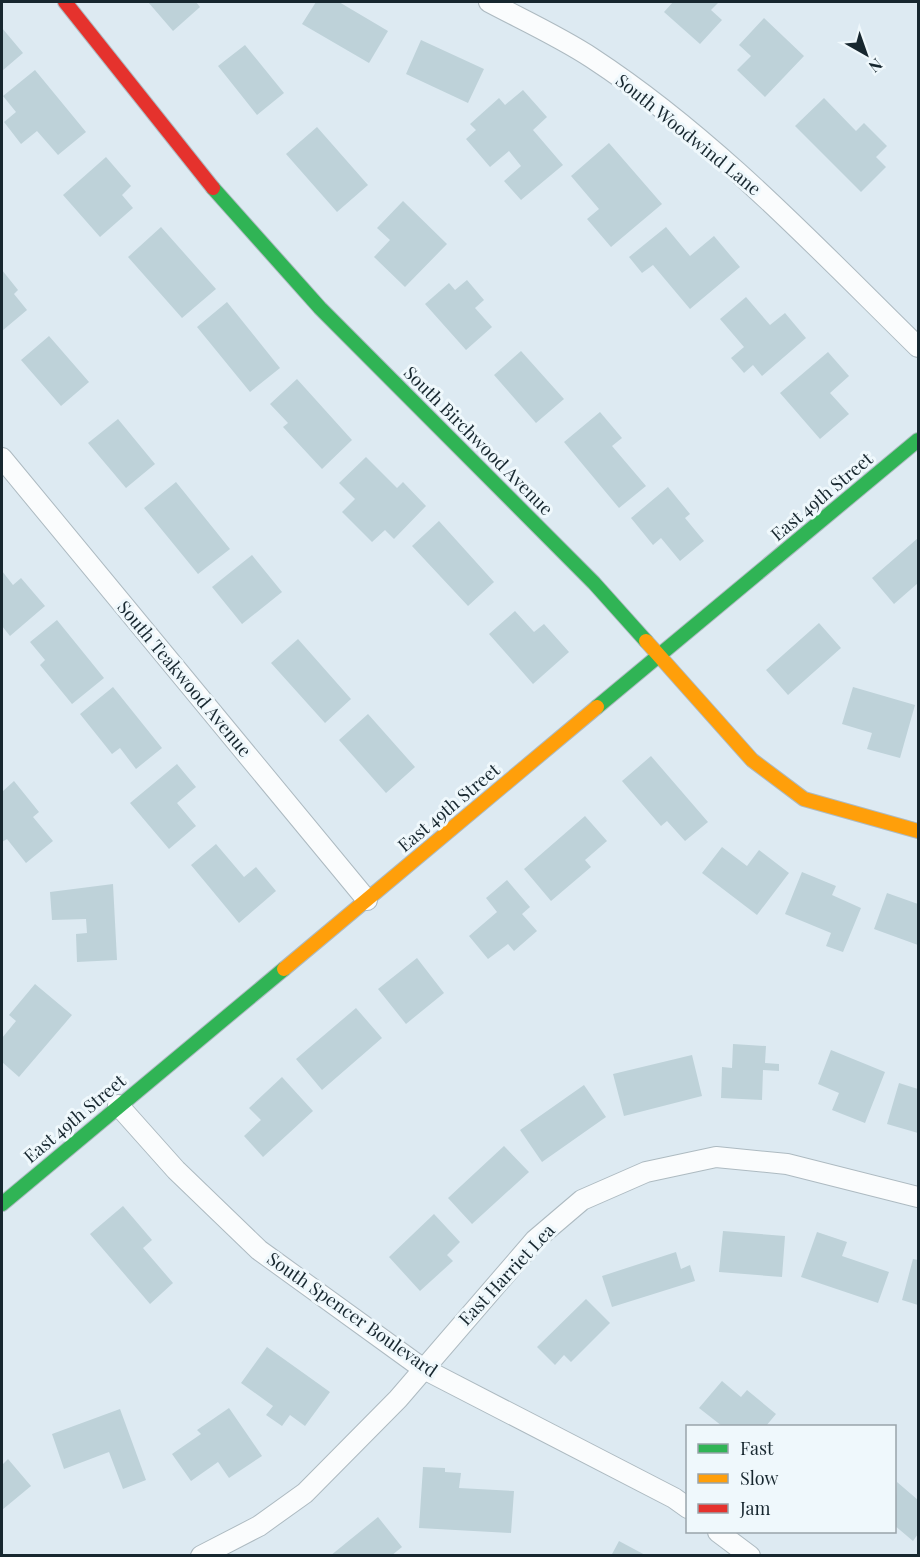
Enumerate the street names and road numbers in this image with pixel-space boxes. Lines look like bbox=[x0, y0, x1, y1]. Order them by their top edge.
street label: South Woodwind Lane bbox=[611, 68, 766, 200]
street label: South Birchwood Avenue bbox=[399, 360, 559, 520]
street label: East 49th Street bbox=[765, 446, 878, 546]
street label: South Teakwood Avenue bbox=[112, 595, 257, 761]
street label: East 49th Street bbox=[392, 757, 505, 857]
street label: East 49th Street bbox=[18, 1068, 131, 1168]
street label: East Harriet Lea bbox=[453, 1218, 560, 1330]
street label: South Spencer Boulevard bbox=[263, 1246, 443, 1382]

